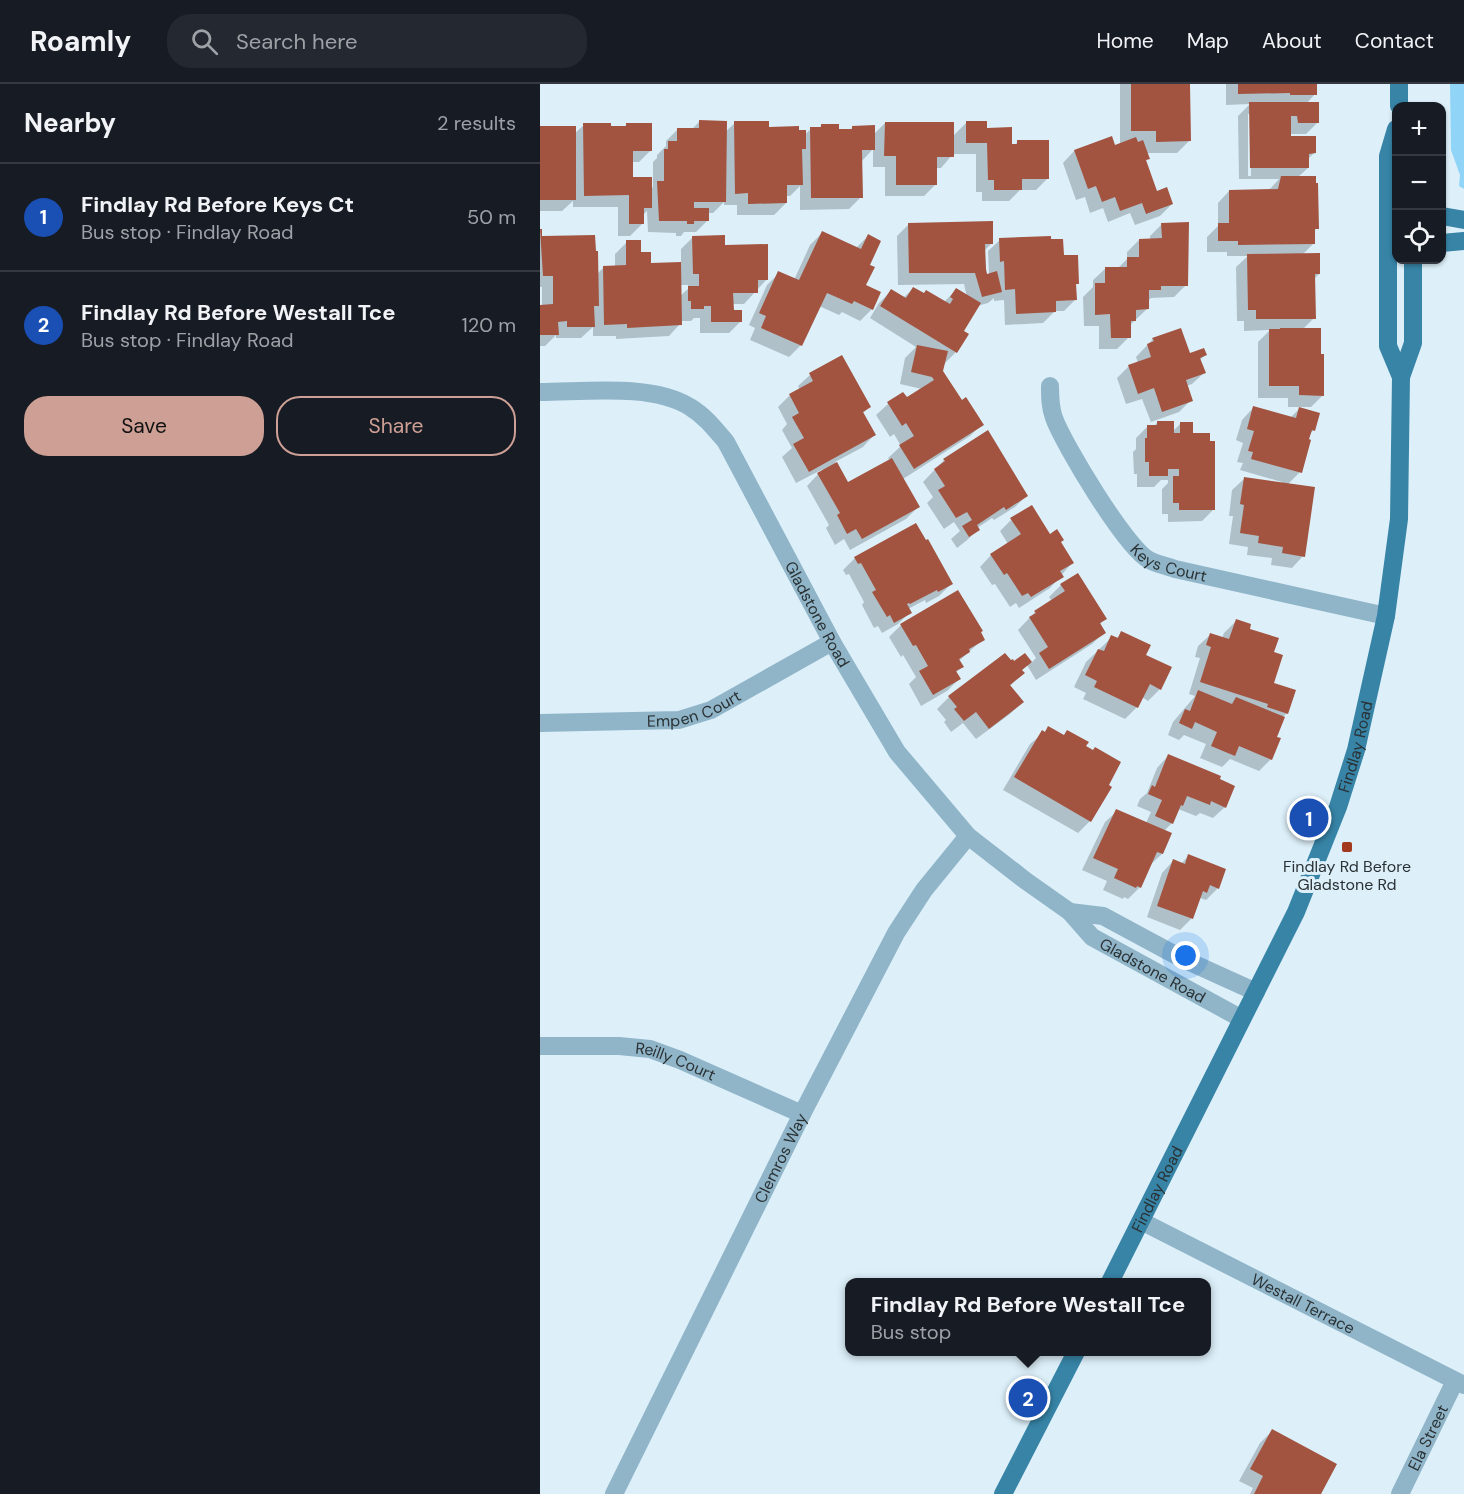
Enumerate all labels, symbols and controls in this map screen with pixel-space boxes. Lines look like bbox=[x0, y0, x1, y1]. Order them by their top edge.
search box bbox=[167, 14, 587, 68]
text: Roamly bbox=[30, 23, 131, 60]
icon: search bbox=[188, 25, 221, 58]
text: Search here bbox=[236, 27, 357, 56]
text: Home bbox=[1096, 27, 1154, 55]
text: Map bbox=[1187, 27, 1229, 55]
text: About bbox=[1262, 27, 1322, 55]
text: Contact bbox=[1355, 27, 1434, 55]
map controls bbox=[1392, 102, 1446, 264]
button: + bbox=[1392, 102, 1446, 156]
text: Nearby bbox=[24, 106, 116, 140]
text: 2 results bbox=[437, 110, 516, 136]
button: − bbox=[1392, 156, 1446, 210]
text: Findlay Rd Before Keys Ct bbox=[81, 190, 354, 219]
text: 1 bbox=[40, 204, 47, 230]
text: 50 m bbox=[467, 204, 516, 230]
button: locate bbox=[1392, 210, 1446, 264]
text: Bus stop · Findlay Road bbox=[81, 219, 294, 245]
text: Findlay Rd Before Westall Tce bbox=[81, 298, 395, 327]
text: 2 bbox=[38, 312, 49, 338]
text: 120 m bbox=[462, 312, 516, 338]
text: Bus stop · Findlay Road bbox=[81, 327, 294, 353]
button: Save bbox=[24, 396, 264, 456]
button: Share bbox=[276, 396, 516, 456]
street label: Keys Court bbox=[1126, 539, 1209, 587]
street label: Gladstone Road bbox=[780, 558, 855, 671]
street label: Empen Court bbox=[647, 685, 745, 732]
street label: Findlay Road bbox=[1333, 699, 1378, 795]
pin: 1 bbox=[1290, 796, 1328, 840]
marker: Findlay Rd Before Gladstone Rd bbox=[1340, 840, 1354, 854]
place label: Findlay Rd Before Gladstone Rd bbox=[1283, 856, 1411, 895]
street label: Gladstone Road bbox=[1096, 933, 1209, 1008]
your location bbox=[1171, 941, 1200, 970]
street label: Reilly Court bbox=[635, 1038, 719, 1086]
street label: Clemros Way bbox=[750, 1109, 812, 1207]
street label: Findlay Road bbox=[1127, 1143, 1188, 1236]
street label: Westall Terrace bbox=[1248, 1269, 1358, 1339]
popup bbox=[845, 1278, 1211, 1356]
text: Findlay Rd Before Westall Tce bbox=[871, 1290, 1185, 1319]
text: Bus stop bbox=[871, 1319, 951, 1345]
pin: 2 bbox=[1008, 1376, 1048, 1420]
street label: Ela Street bbox=[1403, 1401, 1453, 1474]

